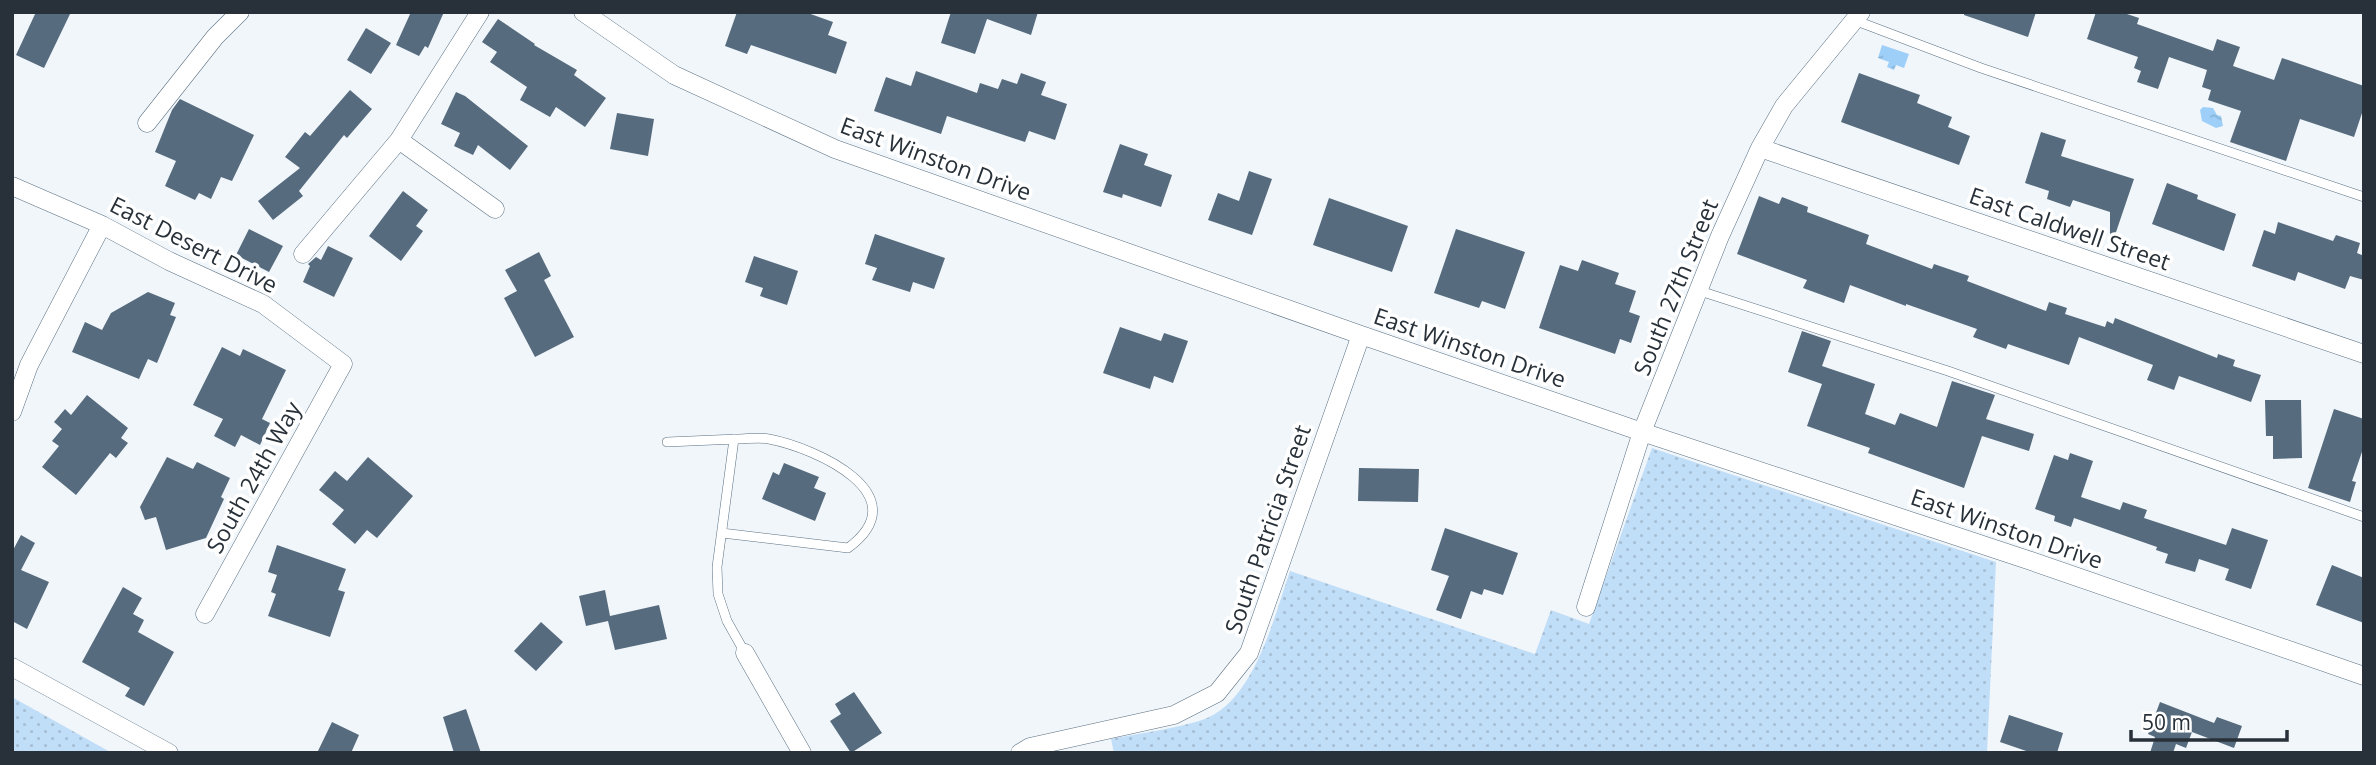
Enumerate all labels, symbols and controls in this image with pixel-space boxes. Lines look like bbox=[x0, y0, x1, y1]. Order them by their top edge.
street label: East Winston Drive bbox=[836, 109, 1036, 207]
street label: East Caldwell Street bbox=[1965, 179, 2175, 277]
street label: East Desert Drive bbox=[105, 188, 283, 300]
street label: South 27th Street bbox=[1625, 194, 1725, 380]
street label: East Winston Drive bbox=[1370, 299, 1570, 395]
street label: South 24th Way bbox=[198, 395, 308, 559]
street label: South Patricia Street bbox=[1216, 420, 1318, 638]
street label: East Winston Drive bbox=[1907, 480, 2107, 576]
scale bar bbox=[2131, 698, 2287, 742]
text: 50 m bbox=[2142, 708, 2191, 736]

